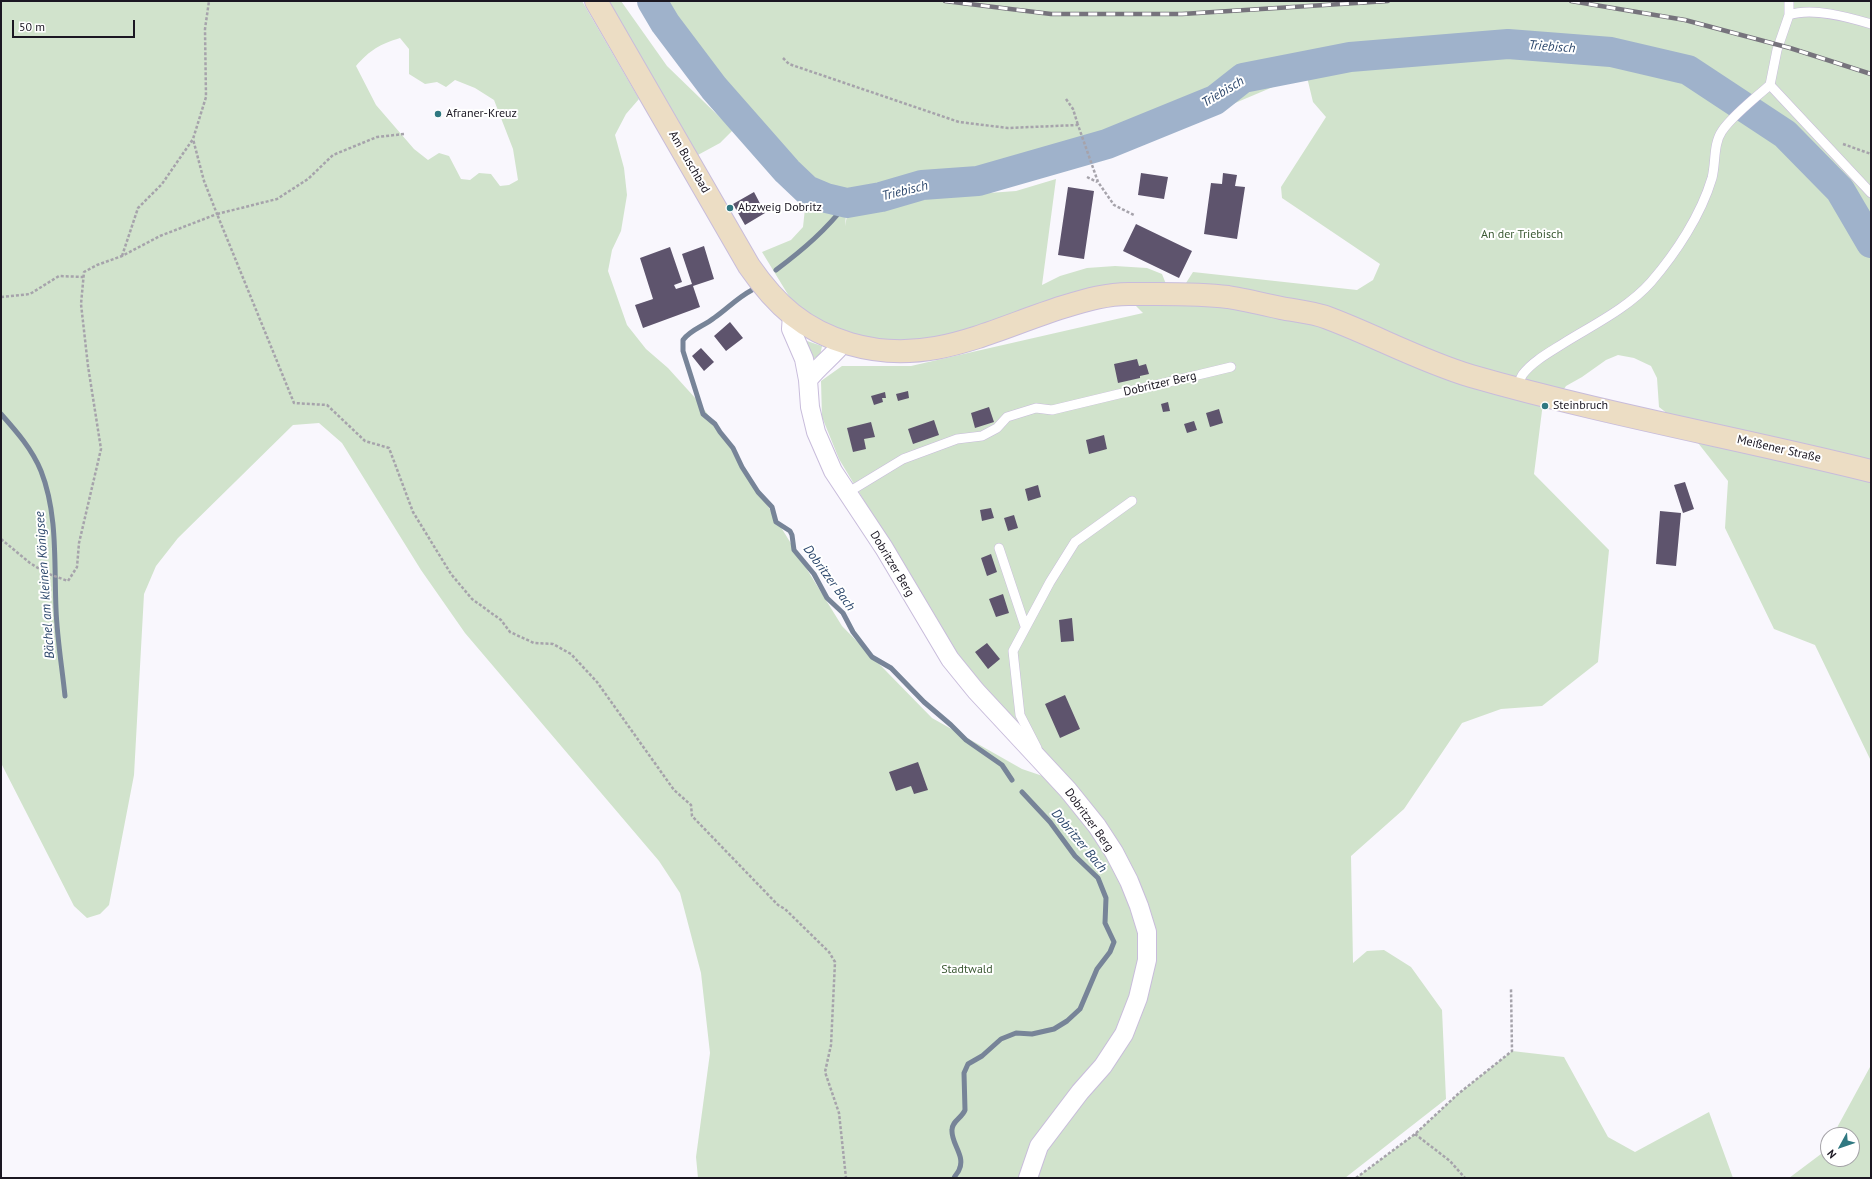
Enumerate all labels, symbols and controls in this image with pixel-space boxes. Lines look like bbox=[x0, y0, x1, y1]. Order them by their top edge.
scale bar bbox=[14, 12, 137, 38]
text: 50 m bbox=[19, 19, 45, 34]
water label: Triebisch bbox=[1528, 38, 1576, 56]
water label: Triebisch bbox=[1199, 73, 1247, 111]
place label: Afraner-Kreuz bbox=[446, 107, 517, 121]
marker: Afraner-Kreuz bbox=[433, 109, 443, 119]
street label: Am Buschbad bbox=[665, 128, 713, 196]
water label: Triebisch bbox=[880, 178, 930, 204]
place label: Abzweig Dobritz bbox=[738, 201, 822, 215]
marker: Abzweig Dobritz bbox=[725, 203, 735, 213]
park label: An der Triebisch bbox=[1481, 228, 1563, 242]
street label: Dobritzer Berg bbox=[1122, 369, 1198, 399]
place label: Steinbruch bbox=[1553, 399, 1608, 413]
marker: Steinbruch bbox=[1540, 401, 1550, 411]
street label: Meißener Straße bbox=[1736, 432, 1822, 466]
water label: Bächel am kleinen Königsee bbox=[32, 511, 58, 659]
street label: Dobritzer Berg bbox=[867, 528, 917, 600]
water label: Dobritzer Bach bbox=[800, 542, 858, 614]
street label: Dobritzer Berg bbox=[1061, 786, 1117, 854]
water label: Dobritzer Bach bbox=[1048, 806, 1110, 876]
park label: Stadtwald bbox=[941, 963, 993, 977]
north arrow bbox=[1820, 1127, 1860, 1167]
text: N bbox=[1824, 1147, 1839, 1161]

